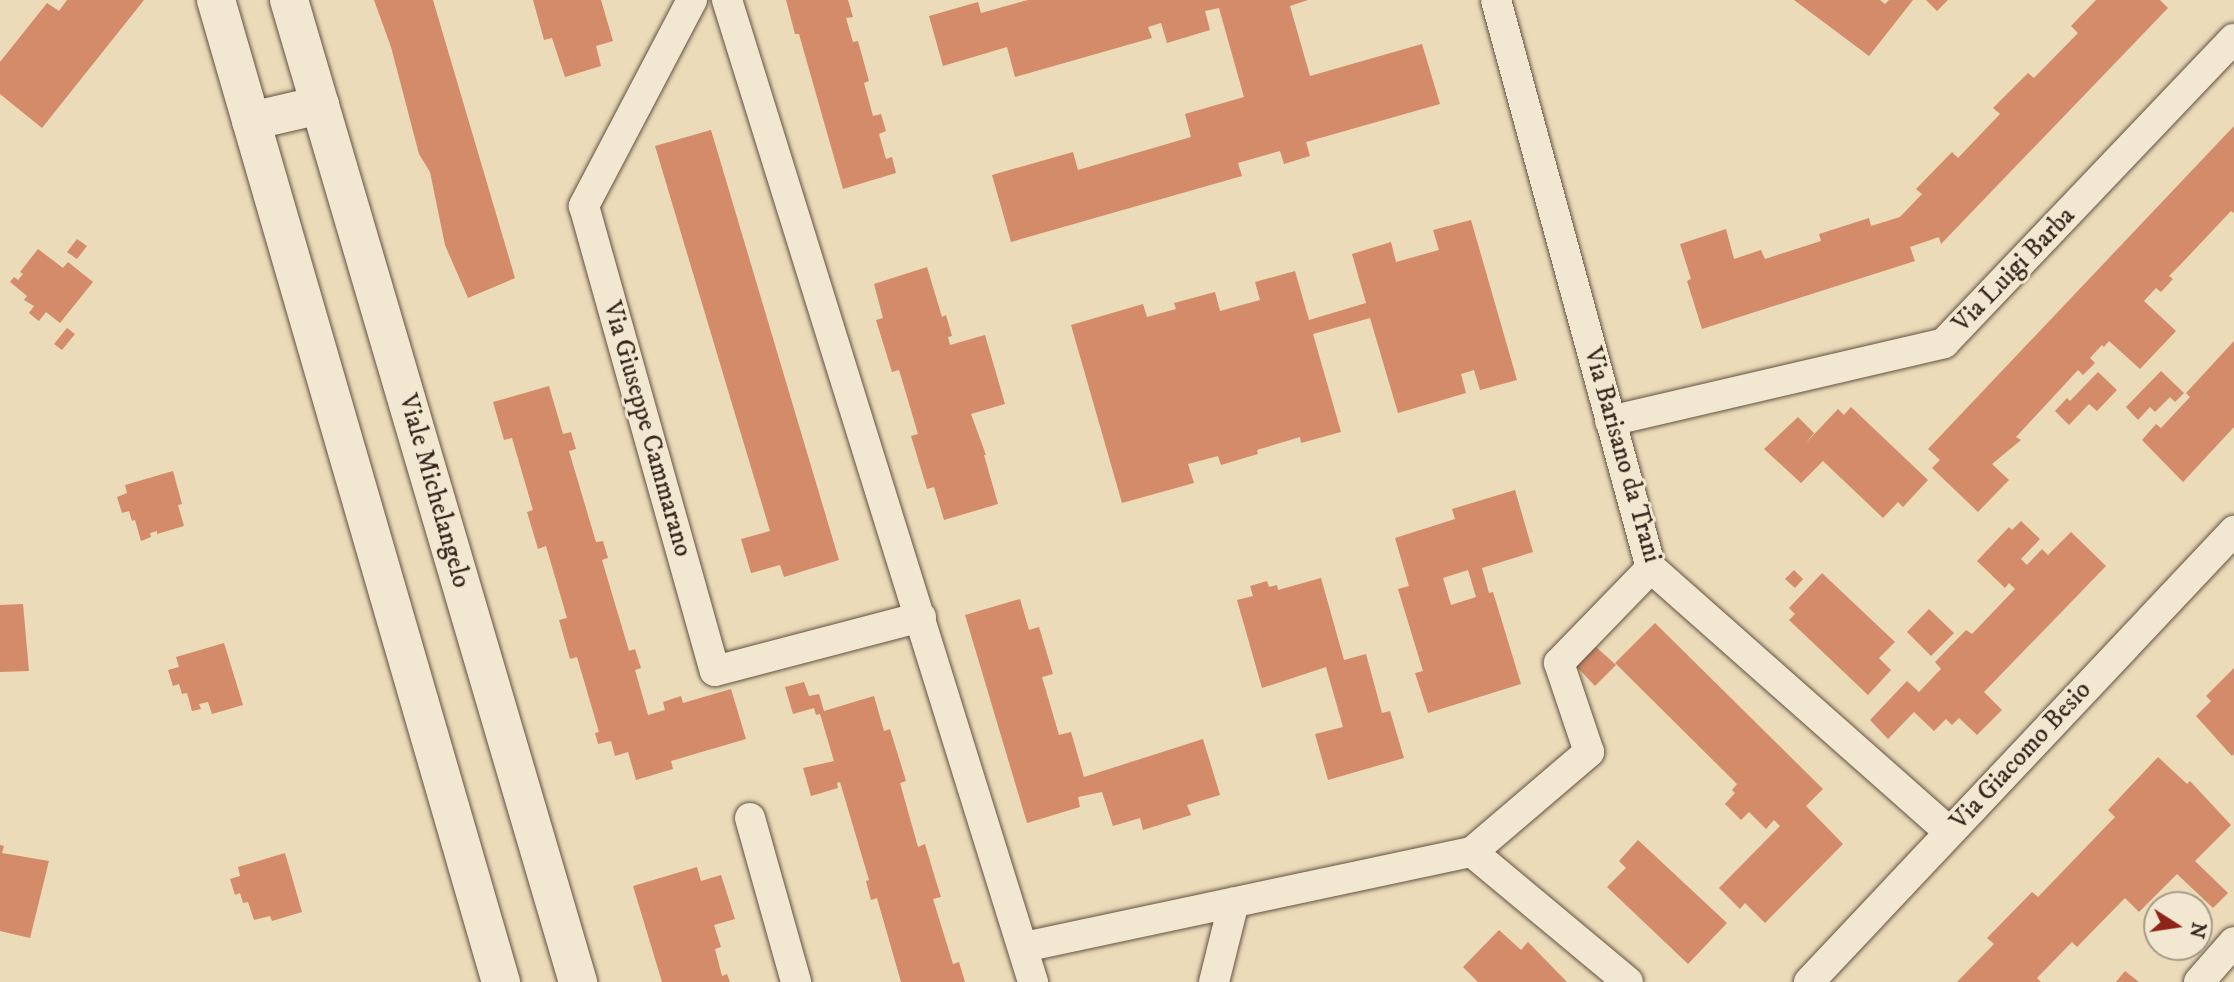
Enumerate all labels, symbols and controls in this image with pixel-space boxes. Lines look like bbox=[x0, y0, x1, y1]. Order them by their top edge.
street label: Via Luigi Barba bbox=[1946, 201, 2082, 339]
street label: Via Giuseppe Cammarano bbox=[596, 298, 698, 560]
street label: Via Barisano da Trani bbox=[1576, 344, 1668, 566]
street label: Viale Michelangelo bbox=[391, 390, 477, 592]
street label: Via Giacomo Besio bbox=[1944, 675, 2098, 837]
north arrow bbox=[2143, 891, 2213, 961]
text: N bbox=[2184, 920, 2210, 940]

